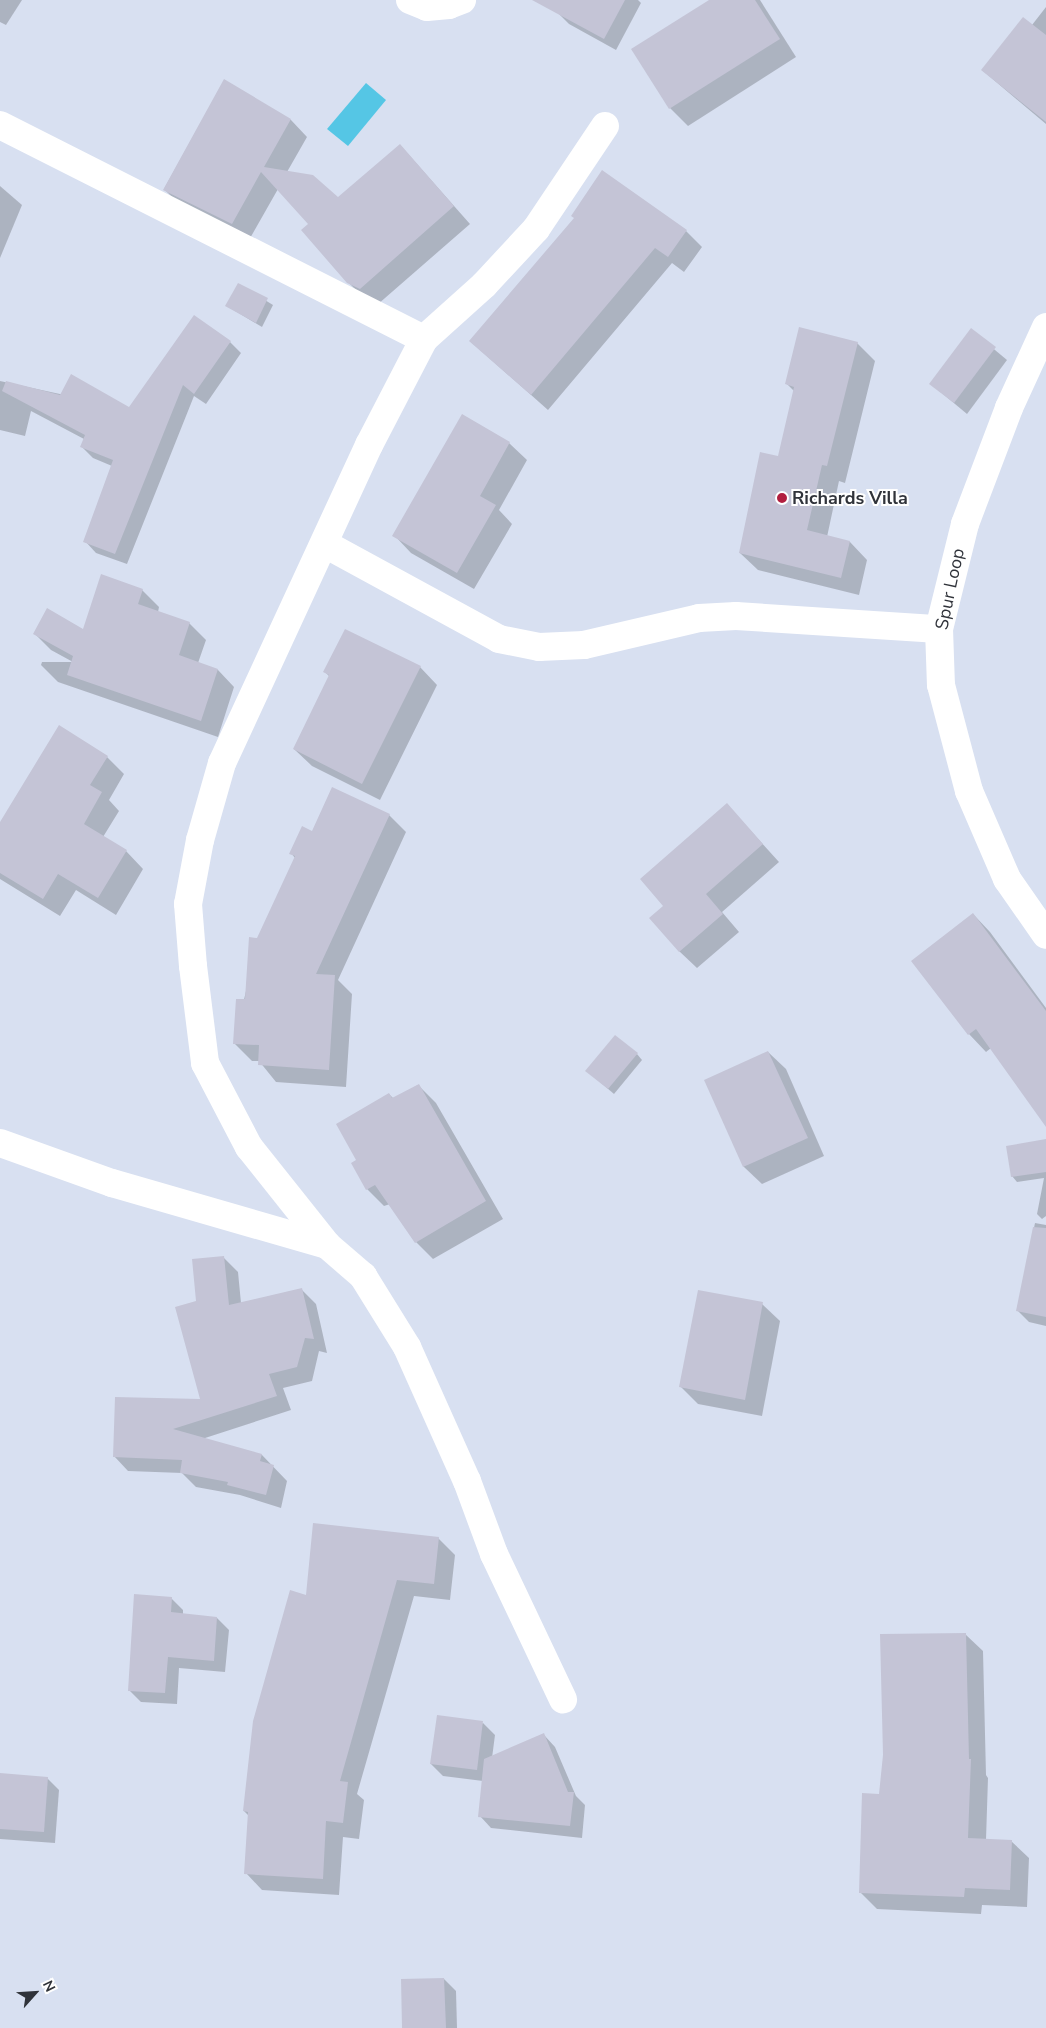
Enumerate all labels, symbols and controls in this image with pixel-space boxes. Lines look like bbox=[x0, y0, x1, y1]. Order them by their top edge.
place label: Richards Villa bbox=[792, 487, 908, 509]
marker: Richards Villa bbox=[776, 492, 788, 504]
street label: Spur Loop bbox=[931, 546, 969, 632]
north arrow bbox=[10, 1968, 60, 2018]
text: N bbox=[38, 1977, 60, 1995]

